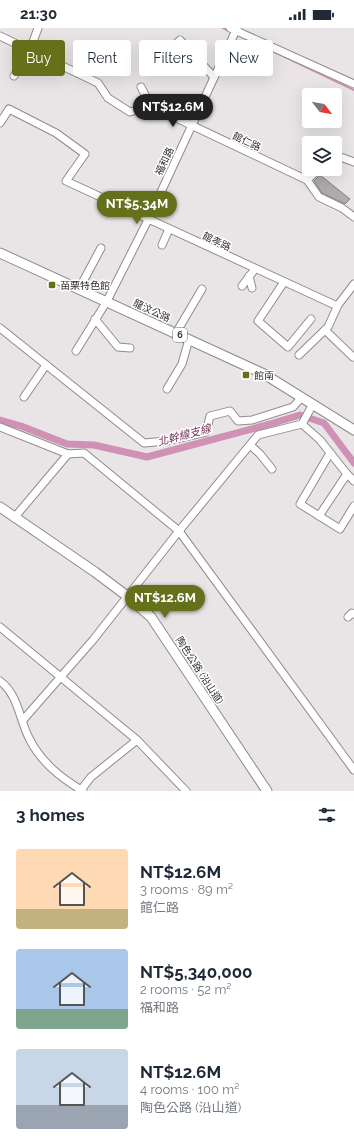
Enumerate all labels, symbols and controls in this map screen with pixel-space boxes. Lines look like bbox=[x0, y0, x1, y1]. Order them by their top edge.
text: 21:30 bbox=[20, 5, 57, 23]
chip: Buy bbox=[12, 40, 65, 76]
chip: Rent bbox=[73, 40, 131, 76]
chip: Filters bbox=[139, 40, 207, 76]
chip: New bbox=[215, 40, 273, 76]
north arrow bbox=[302, 88, 342, 128]
map controls bbox=[302, 88, 342, 176]
pin: NT$12.6M bbox=[132, 94, 214, 128]
text: NT$12.6M bbox=[142, 99, 204, 114]
street label: 館仁路 bbox=[231, 130, 263, 153]
button: layers bbox=[302, 136, 342, 176]
street label: 福和路 bbox=[153, 145, 176, 177]
pin: NT$5.34M bbox=[96, 191, 178, 225]
text: NT$5.34M bbox=[106, 196, 168, 211]
street label: 館孝路 bbox=[201, 230, 233, 253]
marker: 苗栗特色館 bbox=[47, 280, 57, 290]
place label: 苗栗特色館 bbox=[60, 280, 110, 291]
street label: 龍汶公路 bbox=[131, 297, 172, 324]
road number: 6 bbox=[173, 328, 187, 342]
marker: 館南 bbox=[241, 370, 251, 380]
place label: 館南 bbox=[254, 370, 274, 381]
water label: 北幹線支線 bbox=[156, 422, 214, 449]
pin: NT$12.6M bbox=[124, 585, 206, 619]
text: NT$12.6M bbox=[134, 590, 196, 605]
street label: 陶色公路 (沿山道) bbox=[174, 635, 226, 706]
icon: filters bbox=[316, 804, 338, 826]
text: 3 homes bbox=[16, 805, 85, 825]
text: NT$12.6M bbox=[140, 862, 221, 882]
icon: home bbox=[48, 865, 96, 913]
text: 3 rooms · 89 m² bbox=[140, 882, 233, 897]
text: 館仁路 bbox=[140, 900, 179, 915]
text: NT$5,340,000 bbox=[140, 962, 253, 982]
icon: home bbox=[48, 965, 96, 1013]
text: 2 rooms · 52 m² bbox=[140, 982, 231, 997]
text: 福和路 bbox=[140, 1000, 179, 1015]
text: NT$12.6M bbox=[140, 1062, 221, 1082]
icon: home bbox=[48, 1065, 96, 1113]
text: 4 rooms · 100 m² bbox=[140, 1082, 239, 1097]
text: 陶色公路 (沿山道) bbox=[140, 1100, 241, 1115]

